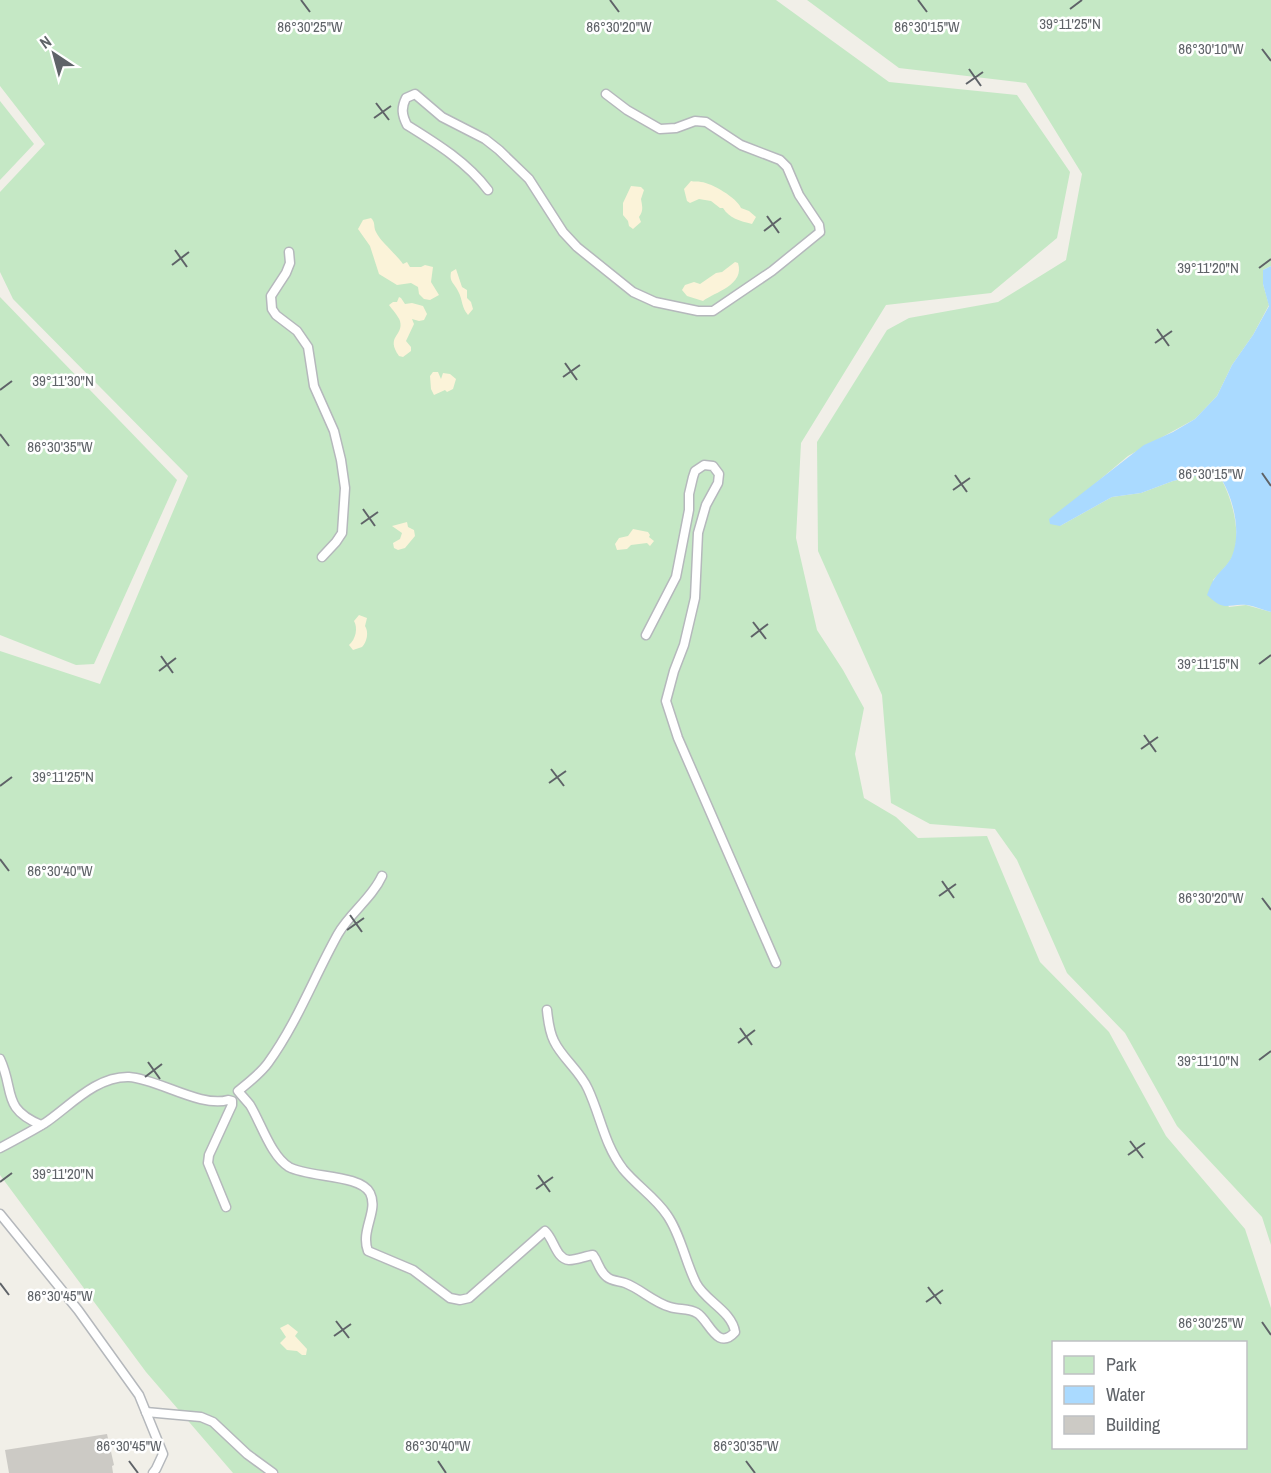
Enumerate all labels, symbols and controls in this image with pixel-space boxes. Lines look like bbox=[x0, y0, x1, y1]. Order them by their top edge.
text: 39°11'25"N bbox=[1039, 13, 1101, 34]
text: 86°30'25"W bbox=[277, 16, 343, 37]
text: 86°30'20"W bbox=[586, 16, 652, 37]
text: 86°30'15"W bbox=[894, 16, 960, 37]
north arrow bbox=[24, 24, 84, 84]
text: N bbox=[35, 30, 55, 54]
text: 86°30'10"W bbox=[1178, 38, 1244, 59]
text: 39°11'20"N bbox=[1177, 257, 1239, 278]
text: 39°11'30"N bbox=[32, 370, 94, 391]
text: 86°30'35"W bbox=[27, 436, 93, 457]
text: 86°30'15"W bbox=[1178, 463, 1244, 484]
text: 39°11'15"N bbox=[1177, 653, 1239, 674]
text: 39°11'25"N bbox=[32, 766, 94, 787]
text: 86°30'40"W bbox=[27, 860, 93, 881]
text: 86°30'20"W bbox=[1178, 887, 1244, 908]
text: 39°11'10"N bbox=[1177, 1050, 1239, 1071]
text: 39°11'20"N bbox=[32, 1163, 94, 1184]
text: 86°30'45"W bbox=[27, 1285, 93, 1306]
text: 86°30'25"W bbox=[1178, 1312, 1244, 1333]
legend bbox=[1052, 1341, 1247, 1449]
text: Park bbox=[1106, 1352, 1137, 1377]
text: Water bbox=[1106, 1382, 1145, 1407]
text: Building bbox=[1106, 1412, 1161, 1437]
text: 86°30'45"W bbox=[96, 1435, 162, 1456]
text: 86°30'40"W bbox=[405, 1435, 471, 1456]
text: 86°30'35"W bbox=[713, 1435, 779, 1456]

